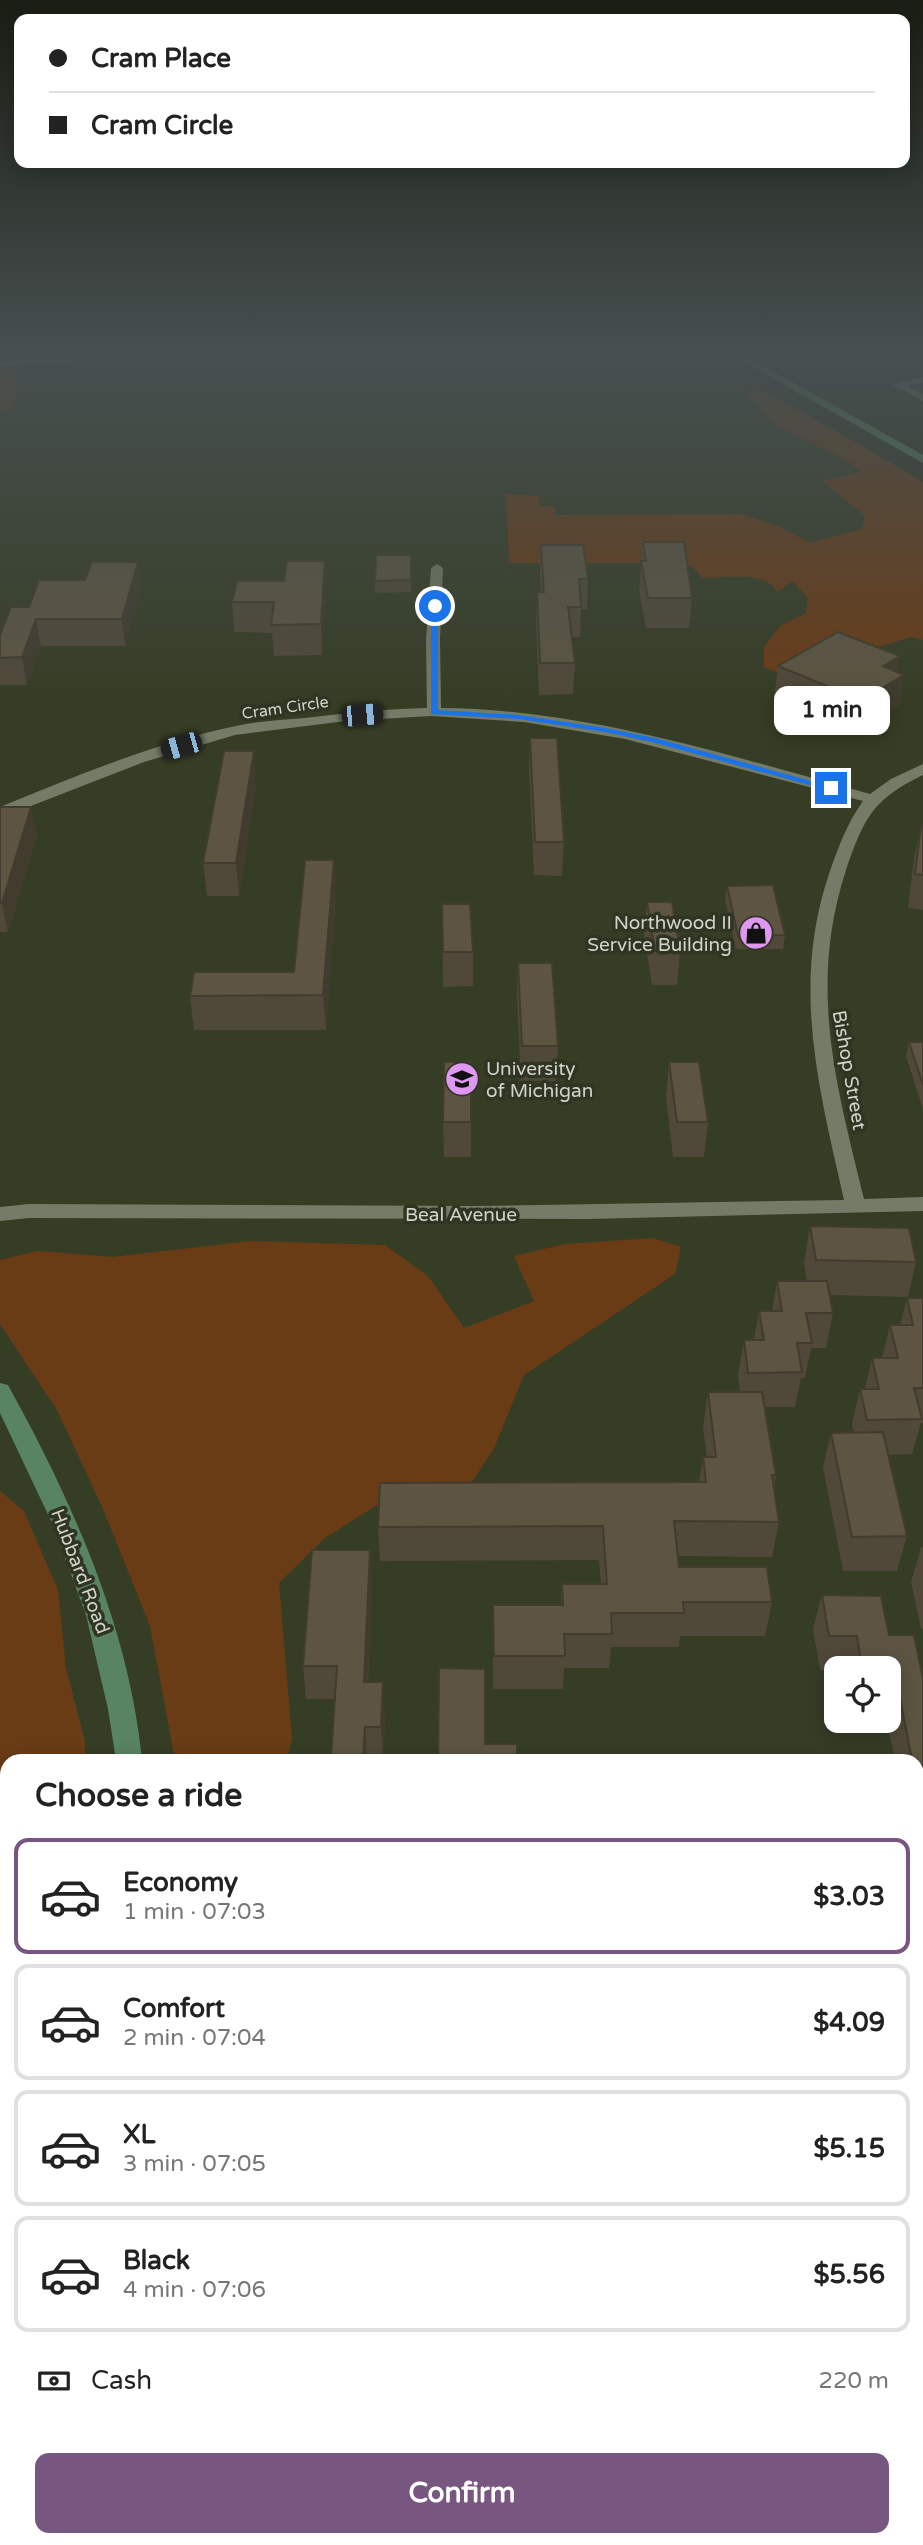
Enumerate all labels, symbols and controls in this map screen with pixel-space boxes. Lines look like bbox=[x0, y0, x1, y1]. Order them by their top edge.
text: Cram Place bbox=[91, 43, 231, 74]
text: Cram Circle bbox=[91, 110, 233, 141]
route start bbox=[419, 590, 451, 622]
callout: 1 min bbox=[773, 686, 889, 736]
street label: Cram Circle bbox=[240, 692, 330, 724]
text: 1 min bbox=[801, 696, 863, 724]
car bbox=[341, 703, 384, 727]
car bbox=[158, 730, 205, 762]
route end bbox=[815, 772, 847, 804]
place label: Northwood II Service Building bbox=[587, 912, 732, 956]
shop icon: Northwood II Service Building bbox=[737, 914, 775, 952]
street label: Bishop Street bbox=[828, 1009, 870, 1132]
place label: University of Michigan bbox=[486, 1058, 593, 1102]
school or university icon: University of Michigan bbox=[443, 1060, 481, 1098]
street label: Beal Avenue bbox=[405, 1204, 517, 1226]
street label: Hubbard Road bbox=[46, 1506, 114, 1637]
map controls bbox=[824, 1656, 901, 1733]
button: locate bbox=[824, 1656, 901, 1733]
text: Choose a ride bbox=[35, 1777, 242, 1815]
icon: car bbox=[39, 1865, 102, 1928]
text: Economy bbox=[123, 1867, 238, 1898]
text: $3.03 bbox=[813, 1881, 885, 1912]
text: 1 min · 07:03 bbox=[123, 1898, 266, 1926]
icon: car bbox=[39, 1991, 102, 2054]
text: Comfort bbox=[123, 1993, 225, 2024]
text: $4.09 bbox=[813, 2007, 885, 2038]
text: 2 min · 07:04 bbox=[123, 2024, 266, 2052]
icon: car bbox=[39, 2117, 102, 2180]
text: XL bbox=[123, 2119, 155, 2150]
text: $5.15 bbox=[813, 2133, 885, 2164]
text: 3 min · 07:05 bbox=[123, 2150, 266, 2178]
icon: car bbox=[39, 2243, 102, 2306]
text: Black bbox=[123, 2245, 190, 2276]
text: $5.56 bbox=[813, 2259, 885, 2290]
text: 4 min · 07:06 bbox=[123, 2276, 266, 2304]
icon: cash bbox=[35, 2362, 73, 2400]
text: Cash bbox=[91, 2365, 152, 2396]
text: 220 m bbox=[819, 2367, 889, 2395]
button: Confirm bbox=[35, 2453, 889, 2533]

